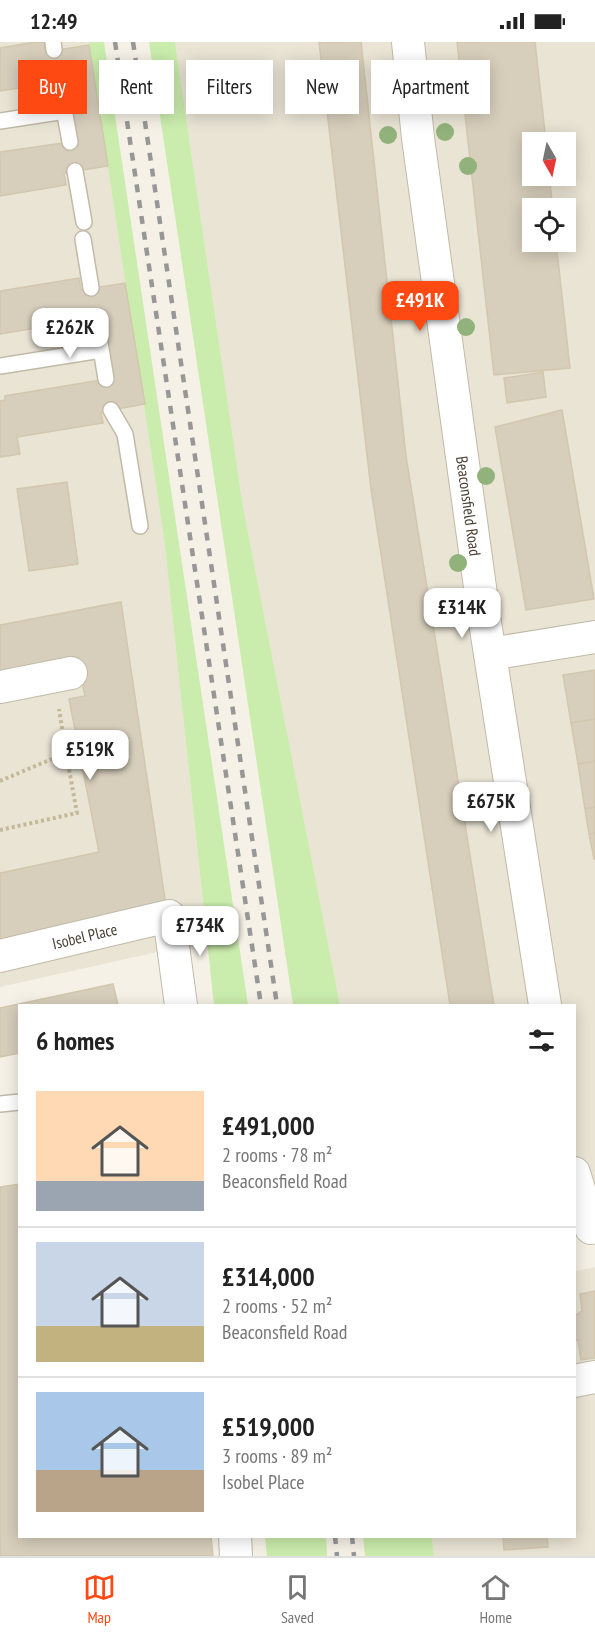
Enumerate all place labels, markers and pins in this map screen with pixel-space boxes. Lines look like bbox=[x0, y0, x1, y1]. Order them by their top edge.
pin: £491K bbox=[378, 281, 462, 332]
pin: £262K bbox=[28, 308, 112, 359]
pin: £314K bbox=[420, 588, 504, 639]
pin: £519K bbox=[48, 730, 132, 781]
pin: £675K bbox=[449, 782, 533, 833]
pin: £734K bbox=[158, 906, 242, 957]

